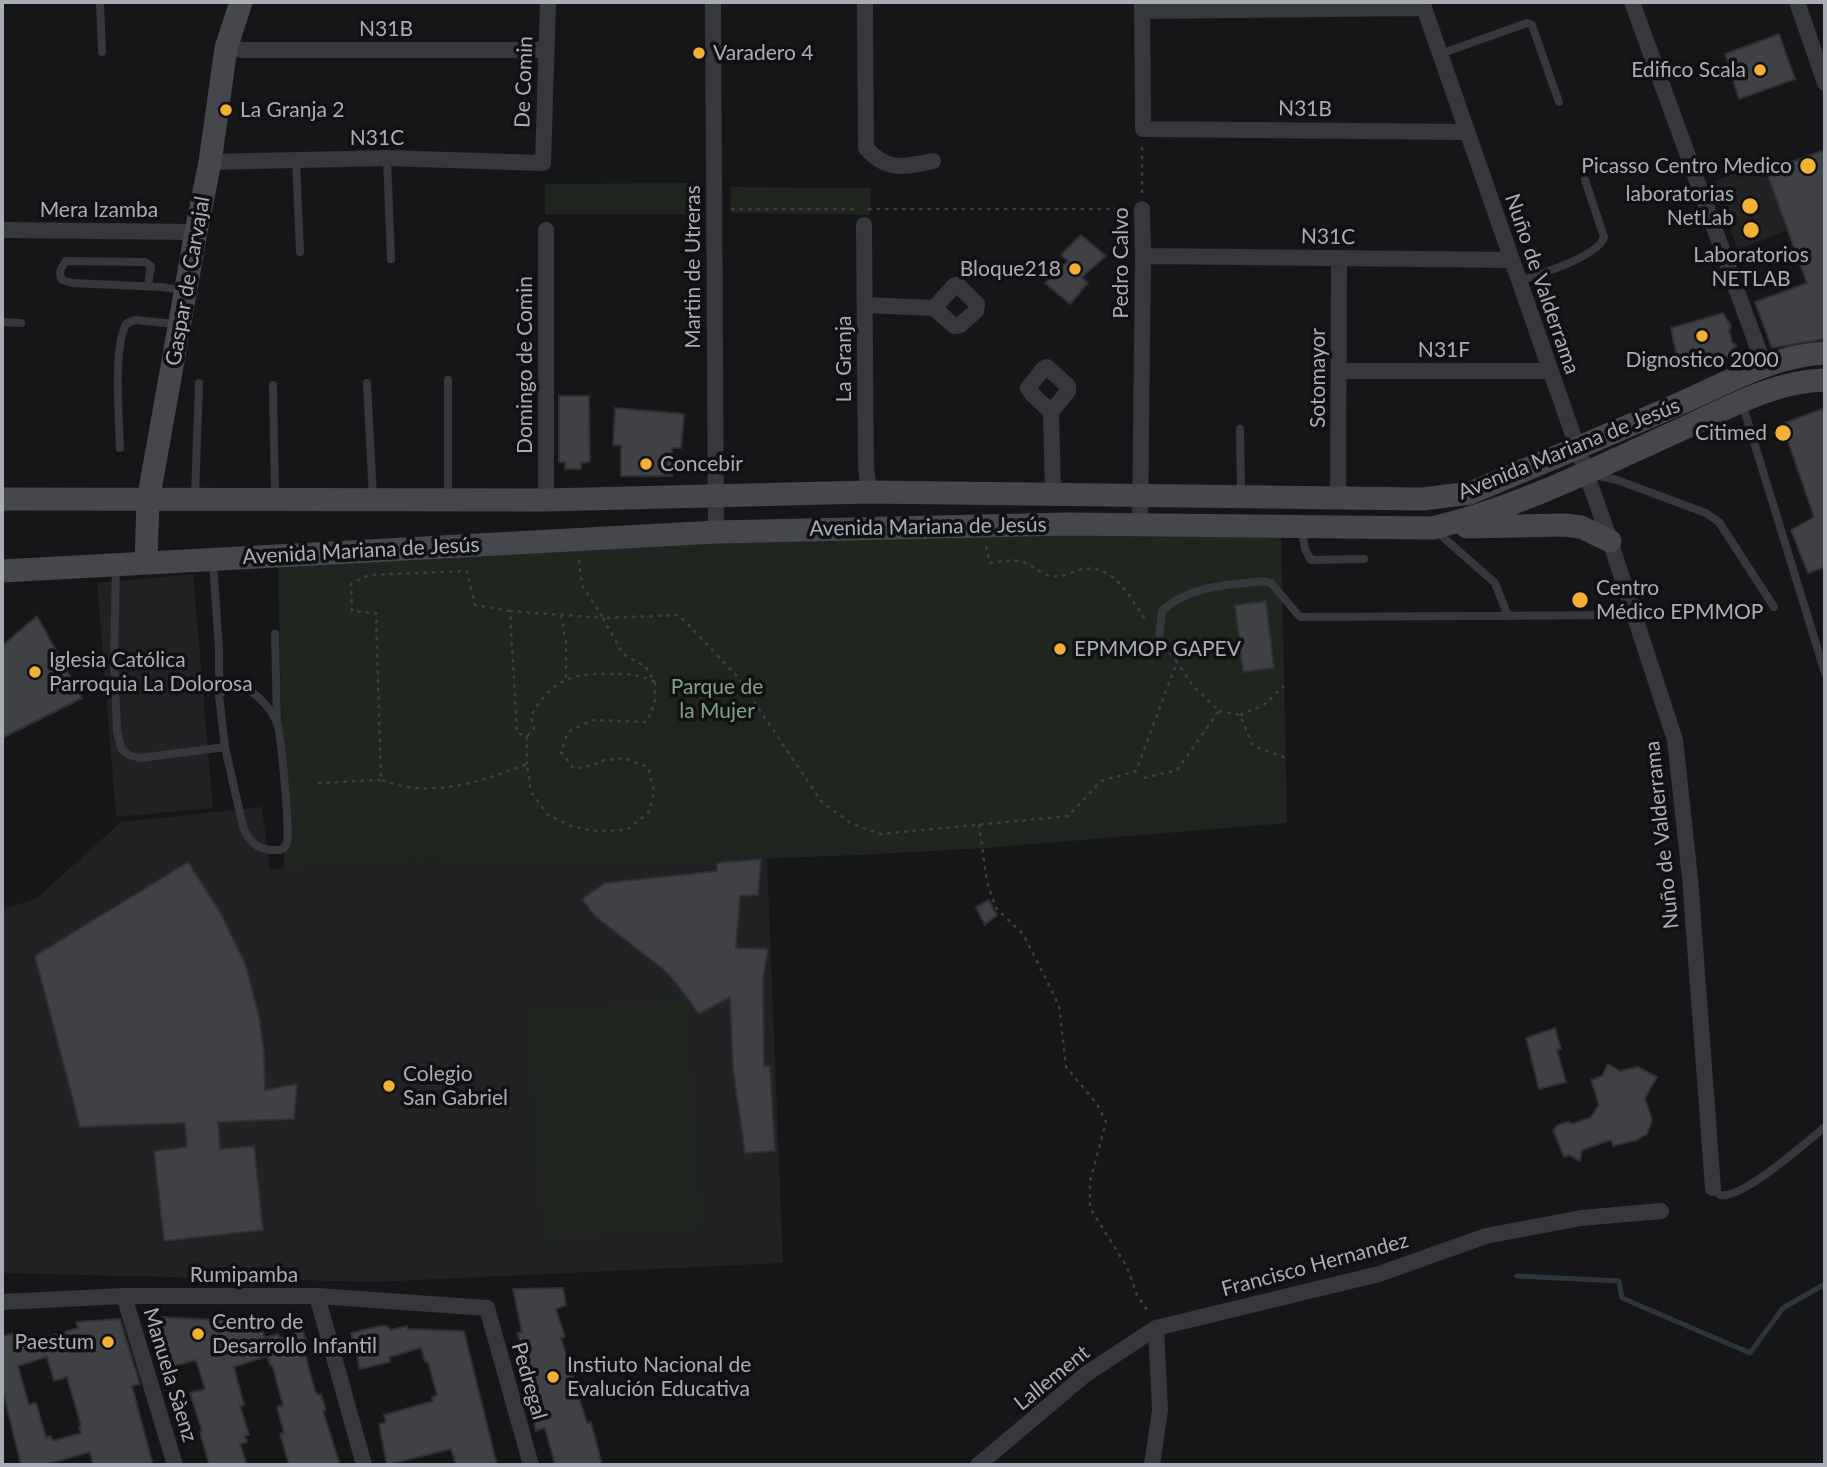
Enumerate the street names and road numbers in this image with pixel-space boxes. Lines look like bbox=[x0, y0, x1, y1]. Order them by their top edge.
street label: N31B bbox=[359, 16, 413, 42]
street label: De Comin bbox=[510, 36, 538, 128]
street label: N31B bbox=[1278, 96, 1332, 122]
street label: N31C bbox=[350, 125, 404, 151]
street label: Martin de Utreras bbox=[680, 185, 706, 349]
street label: Nuño de Valderrama bbox=[1499, 191, 1585, 377]
street label: Gaspar de Carvajal bbox=[161, 194, 215, 368]
street label: Mera Izamba bbox=[40, 197, 158, 223]
street label: Pedro Calvo bbox=[1108, 207, 1134, 319]
street label: N31C bbox=[1301, 224, 1355, 250]
street label: Domingo de Comin bbox=[512, 276, 538, 454]
street label: La Granja bbox=[831, 316, 857, 402]
street label: Sotomayor bbox=[1305, 328, 1331, 428]
street label: N31F bbox=[1418, 337, 1470, 363]
street label: Avenida Mariana de Jesús bbox=[1454, 393, 1684, 505]
street label: Avenida Mariana de Jesús bbox=[809, 512, 1047, 542]
street label: Avenida Mariana de Jesús bbox=[242, 532, 480, 570]
street label: Nuño de Valderrama bbox=[1640, 740, 1684, 930]
street label: Francisco Hernandez bbox=[1219, 1228, 1411, 1302]
street label: Rumipamba bbox=[190, 1262, 298, 1288]
street label: Manuela Sàenz bbox=[138, 1305, 202, 1445]
street label: Pedregal bbox=[506, 1339, 552, 1423]
street label: Lallement bbox=[1009, 1340, 1095, 1416]

